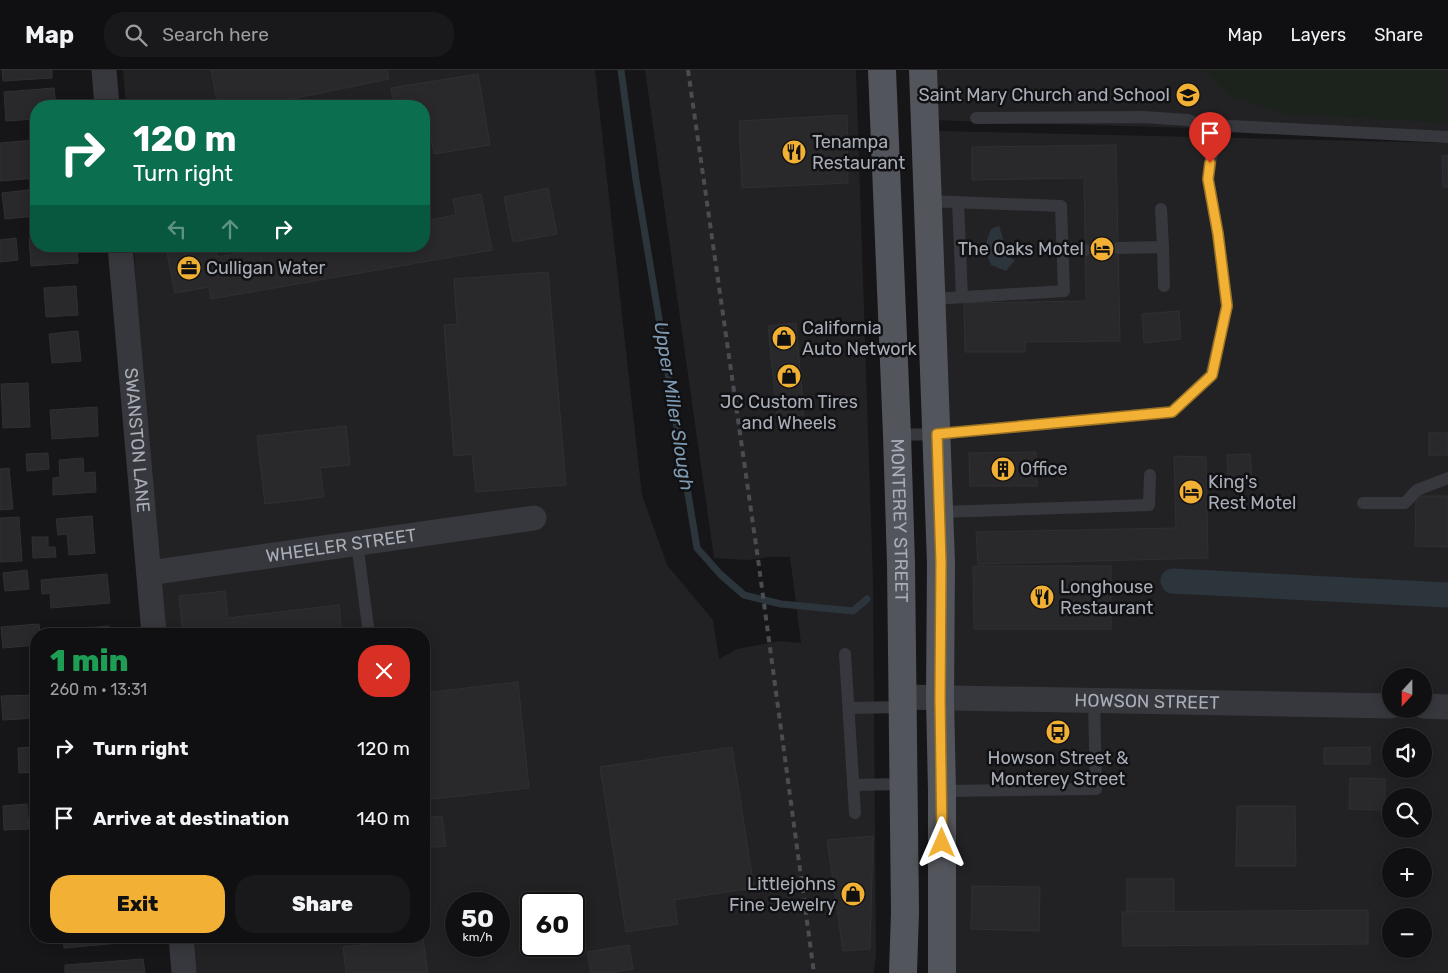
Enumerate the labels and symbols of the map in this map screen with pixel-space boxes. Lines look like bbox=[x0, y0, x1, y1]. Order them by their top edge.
school or university icon: Saint Mary Church and School bbox=[1175, 82, 1201, 108]
place label: Saint Mary Church and School bbox=[918, 84, 1170, 106]
pin bbox=[1189, 112, 1231, 163]
place label: Tenampa Restaurant bbox=[812, 131, 905, 174]
restaurant icon: Tenampa Restaurant bbox=[781, 139, 807, 165]
hotel icon: The Oaks Motel bbox=[1089, 236, 1115, 262]
place label: The Oaks Motel bbox=[958, 238, 1084, 260]
office icon: Culligan Water bbox=[176, 255, 202, 281]
place label: Culligan Water bbox=[206, 257, 326, 279]
place label: California Auto Network bbox=[802, 317, 917, 360]
water label: Upper Miller Slough bbox=[649, 320, 699, 492]
shop icon: California Auto Network bbox=[771, 325, 797, 351]
shop icon: JC Custom Tires and Wheels bbox=[776, 363, 802, 389]
street label: SWANSTON LANE bbox=[120, 367, 154, 514]
place label: JC Custom Tires and Wheels bbox=[720, 391, 858, 434]
street label: MONTEREY STREET bbox=[886, 438, 912, 603]
building icon: Office bbox=[990, 456, 1016, 482]
place label: Office bbox=[1020, 458, 1068, 480]
place label: King's Rest Motel bbox=[1208, 471, 1296, 514]
hotel icon: King's Rest Motel bbox=[1178, 479, 1204, 505]
street label: WHEELER STREET bbox=[264, 524, 418, 567]
place label: Longhouse Restaurant bbox=[1060, 576, 1153, 619]
restaurant icon: Longhouse Restaurant bbox=[1029, 584, 1055, 610]
north arrow bbox=[1382, 668, 1432, 718]
street label: HOWSON STREET bbox=[1074, 689, 1220, 714]
bus stop icon: Howson Street & Monterey Street bbox=[1045, 719, 1071, 745]
place label: Howson Street & Monterey Street bbox=[988, 747, 1129, 790]
position arrow bbox=[915, 816, 967, 868]
place label: Littlejohns Fine Jewelry bbox=[729, 873, 836, 916]
shop icon: Littlejohns Fine Jewelry bbox=[840, 881, 866, 907]
speed limit sign: 60 bbox=[520, 892, 585, 957]

